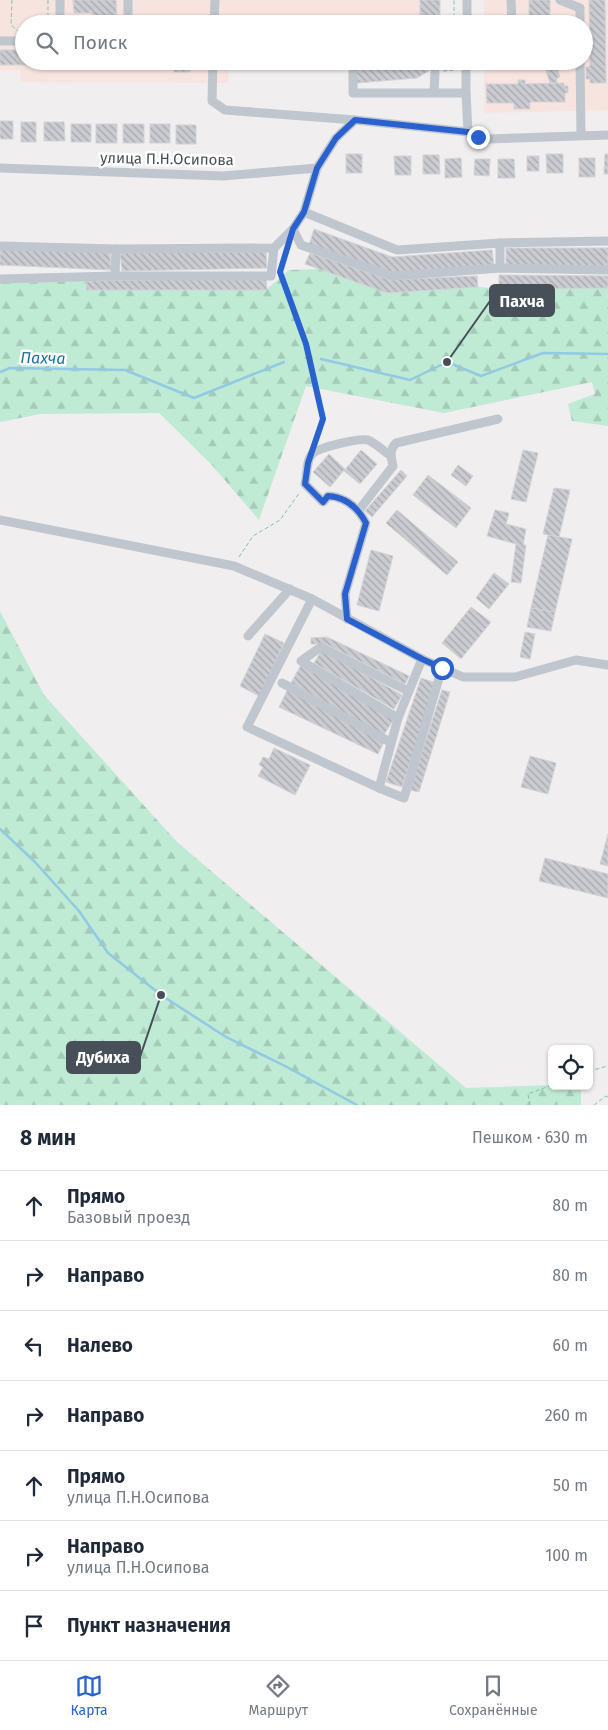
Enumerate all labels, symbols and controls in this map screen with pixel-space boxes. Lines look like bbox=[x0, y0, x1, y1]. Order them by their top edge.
search box bbox=[15, 15, 593, 70]
icon: search bbox=[33, 29, 61, 57]
text: Поиск bbox=[73, 31, 127, 54]
route end bbox=[467, 126, 490, 149]
street label: улица П.Н.Осипова bbox=[100, 149, 234, 169]
callout: Пахча bbox=[490, 285, 554, 316]
text: Пахча bbox=[500, 292, 545, 311]
water label: Пахча bbox=[20, 348, 66, 368]
route start bbox=[431, 657, 454, 680]
callout: Дубиха bbox=[67, 1042, 140, 1073]
map controls bbox=[548, 1045, 593, 1090]
button: locate bbox=[548, 1045, 593, 1090]
text: Дубиха bbox=[75, 1048, 130, 1067]
text: 8 мин bbox=[20, 1125, 76, 1151]
text: Пешком · 630 m bbox=[472, 1128, 588, 1147]
text: Прямо bbox=[67, 1185, 125, 1208]
icon: ahead bbox=[20, 1192, 48, 1220]
text: 80 m bbox=[552, 1196, 588, 1215]
text: Базовый проезд bbox=[67, 1208, 190, 1227]
icon: right bbox=[20, 1262, 48, 1290]
text: Направо bbox=[67, 1264, 144, 1287]
text: 80 m bbox=[552, 1266, 588, 1285]
icon: left bbox=[20, 1332, 48, 1360]
text: Налево bbox=[67, 1334, 133, 1357]
text: 60 m bbox=[553, 1336, 588, 1355]
icon: right bbox=[20, 1402, 48, 1430]
text: Направо bbox=[67, 1404, 144, 1427]
text: 260 m bbox=[545, 1406, 588, 1425]
text: Прямо bbox=[67, 1465, 125, 1488]
icon: ahead bbox=[20, 1472, 48, 1500]
text: 50 m bbox=[553, 1476, 588, 1495]
text: улица П.Н.Осипова bbox=[67, 1488, 210, 1507]
text: Направо bbox=[67, 1535, 144, 1558]
icon: right bbox=[20, 1542, 48, 1570]
text: 100 m bbox=[545, 1546, 588, 1565]
text: улица П.Н.Осипова bbox=[67, 1558, 210, 1577]
icon: arrive bbox=[20, 1612, 48, 1640]
text: Пункт назначения bbox=[67, 1614, 231, 1637]
tab: Карта bbox=[70, 1672, 108, 1719]
tab: Маршрут bbox=[249, 1672, 308, 1719]
tab: Сохранённые bbox=[449, 1672, 538, 1719]

